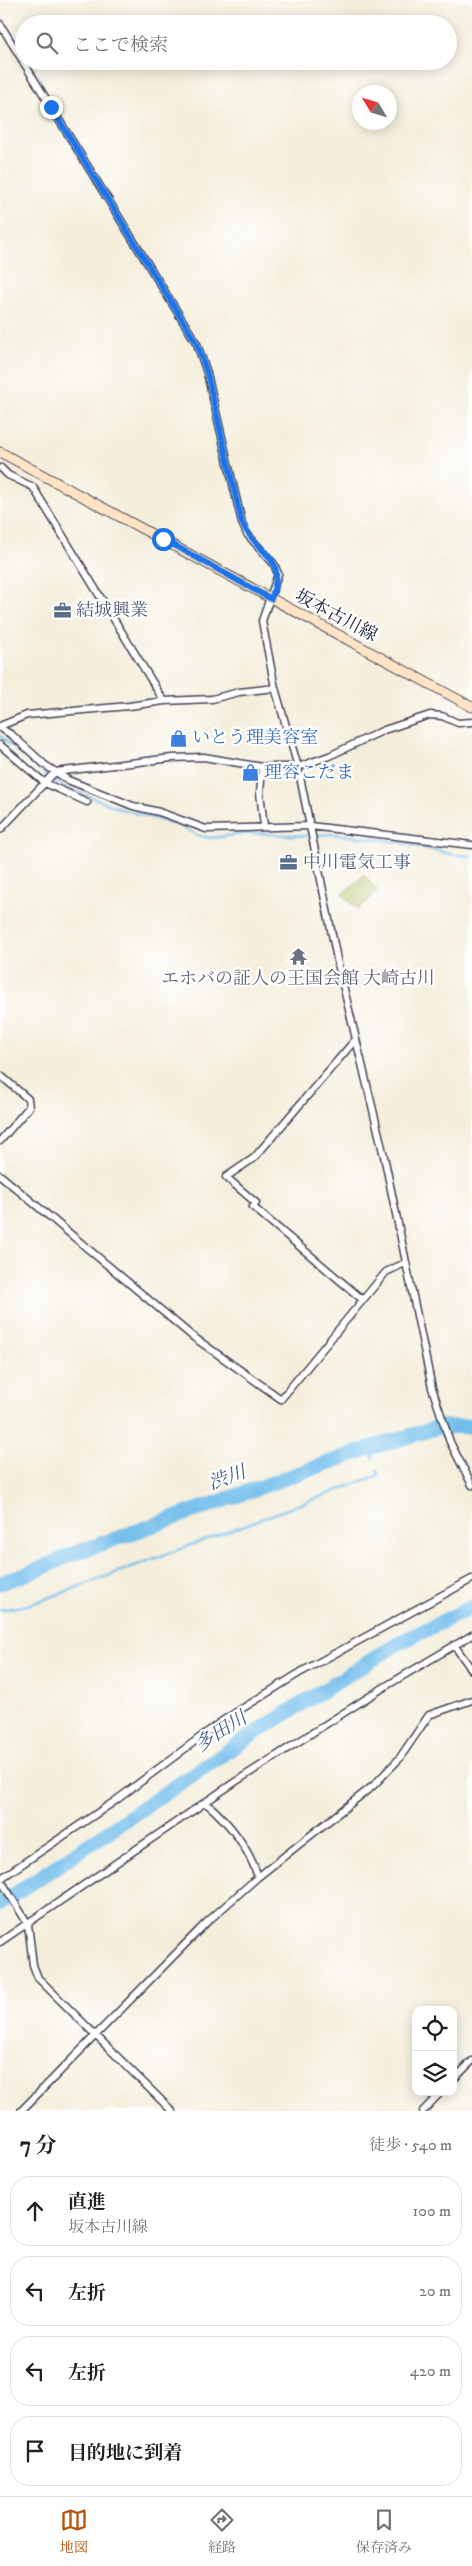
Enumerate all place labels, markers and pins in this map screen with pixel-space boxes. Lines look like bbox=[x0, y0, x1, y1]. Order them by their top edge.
place label: 結城興業 bbox=[76, 600, 148, 622]
office icon: 結城興業 bbox=[52, 601, 72, 621]
place label: いとう理美容室 bbox=[192, 727, 318, 749]
shop icon: いとう理美容室 bbox=[168, 728, 188, 748]
place label: 理容こだま bbox=[264, 762, 354, 784]
shop icon: 理容こだま bbox=[240, 763, 260, 783]
place label: 中川電気工事 bbox=[303, 852, 411, 874]
office icon: 中川電気工事 bbox=[279, 853, 299, 873]
temple icon: エホバの証人の王国会館 大崎古川 bbox=[288, 946, 308, 966]
place label: エホバの証人の王国会館 大崎古川 bbox=[161, 968, 435, 990]

